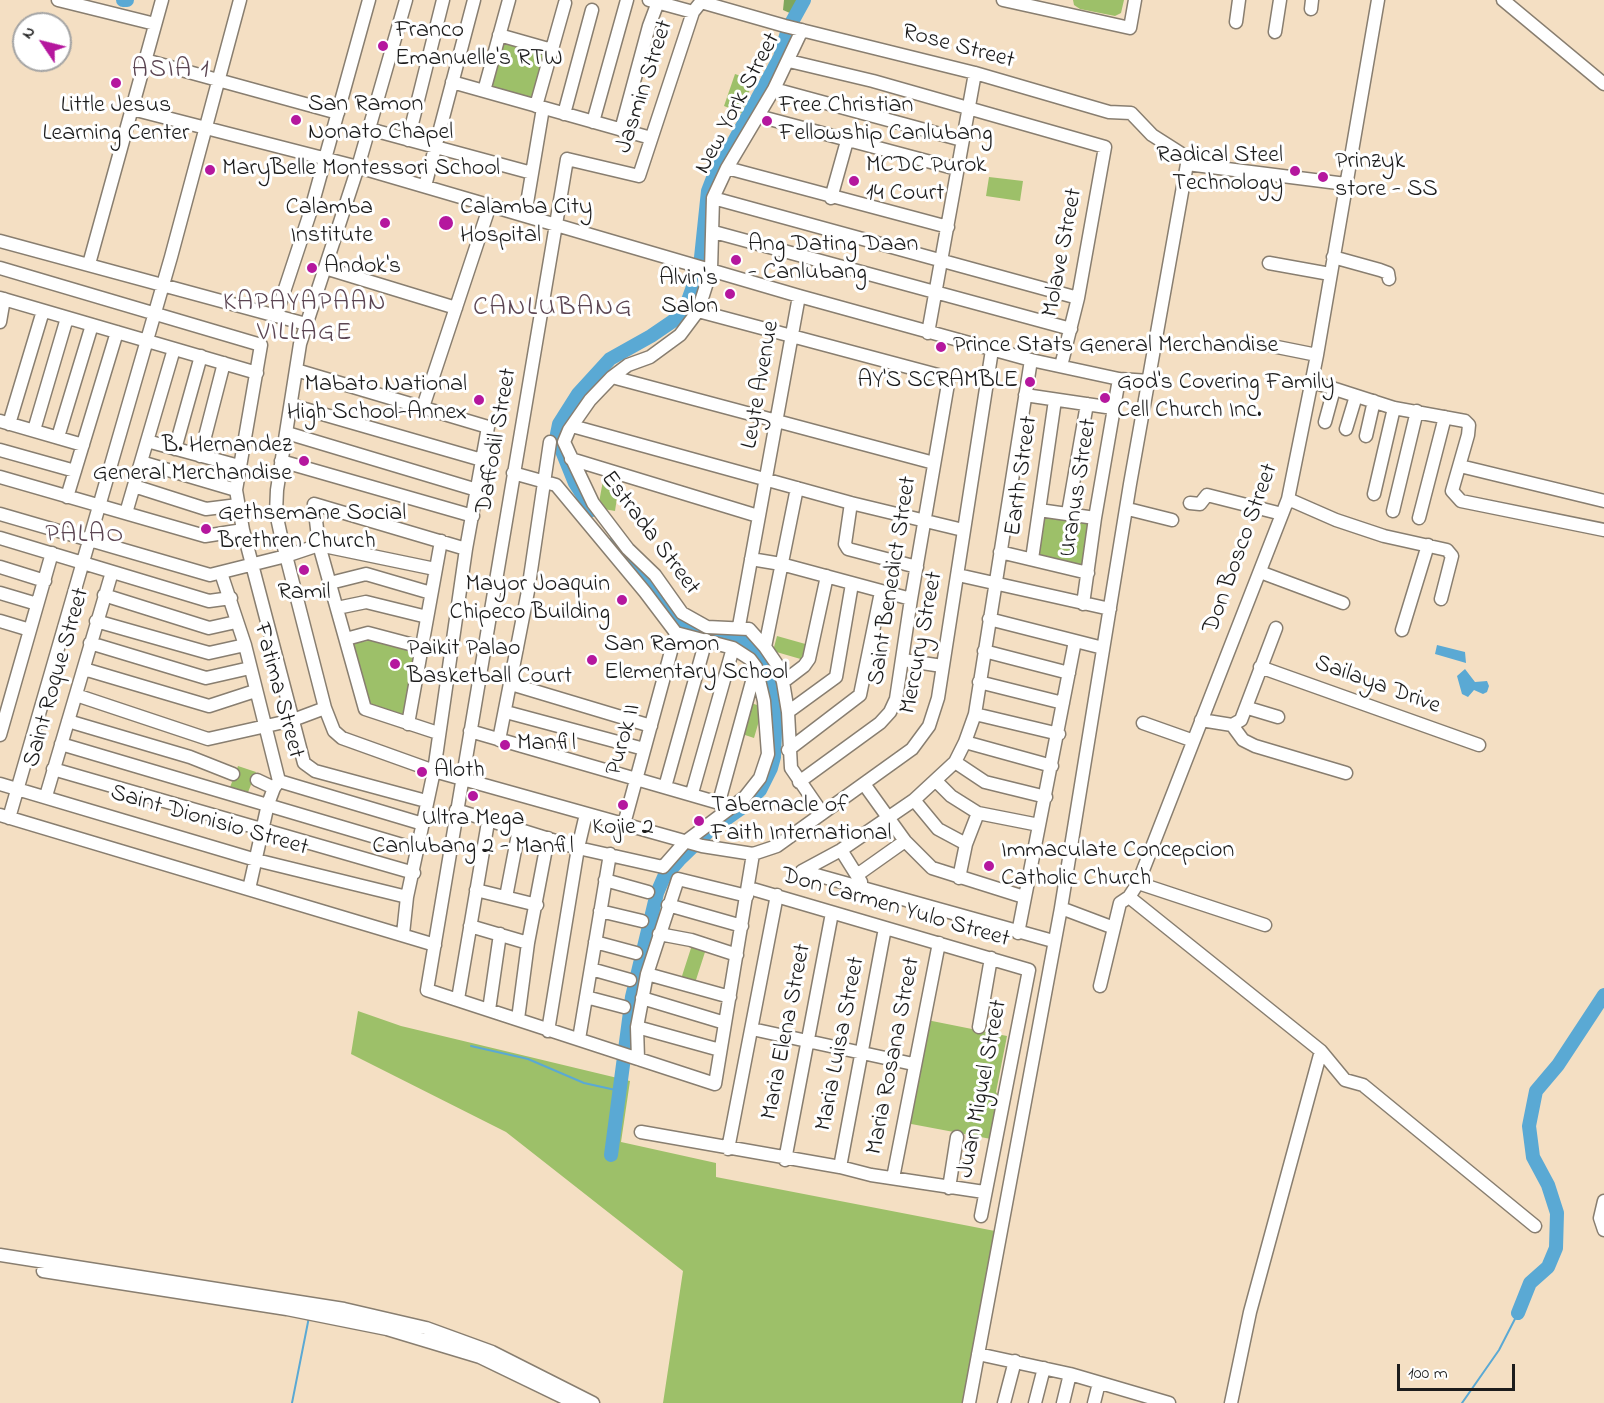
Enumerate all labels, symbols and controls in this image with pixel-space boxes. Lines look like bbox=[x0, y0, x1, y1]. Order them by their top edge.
north arrow bbox=[12, 12, 72, 72]
street label: Jasmin Street bbox=[611, 17, 681, 157]
place label: Franco Emanuelle's RTW bbox=[395, 18, 563, 74]
street label: Rose Street bbox=[899, 19, 1017, 77]
text: N bbox=[16, 22, 42, 44]
street label: New York Street bbox=[690, 28, 788, 180]
marker: Franco Emanuelle's RTW bbox=[376, 39, 390, 53]
district label: ASIA 1 bbox=[132, 56, 210, 88]
marker: Little Jesus Learning Center bbox=[109, 76, 123, 90]
place label: San Ramon Nonato Chapel bbox=[308, 92, 453, 148]
place label: Little Jesus Learning Center bbox=[43, 93, 189, 149]
place label: Free Christian Fellowship Canlubang bbox=[779, 93, 993, 149]
marker: San Ramon Nonato Chapel bbox=[289, 113, 303, 127]
marker: Free Christian Fellowship Canlubang bbox=[760, 114, 774, 128]
place label: Radical Steel Technology bbox=[1156, 143, 1283, 199]
place label: Prinzyk store - SS bbox=[1335, 149, 1438, 205]
place label: MCDC Purok 14 Court bbox=[866, 153, 986, 209]
place label: MaryBelle Montessori School bbox=[222, 156, 500, 184]
marker: MaryBelle Montessori School bbox=[203, 163, 217, 177]
marker: Radical Steel Technology bbox=[1288, 164, 1302, 178]
marker: Prinzyk store - SS bbox=[1316, 170, 1330, 184]
marker: MCDC Purok 14 Court bbox=[847, 174, 861, 188]
street label: Molave Street bbox=[1037, 186, 1091, 320]
place label: Calamba Institute bbox=[286, 195, 373, 251]
place label: Calamba City Hospital bbox=[460, 195, 592, 251]
marker: Calamba City Hospital bbox=[437, 214, 455, 232]
marker: Calamba Institute bbox=[378, 216, 392, 230]
place label: Ang Dating Daan - Canlubang bbox=[748, 232, 918, 288]
marker: Ang Dating Daan - Canlubang bbox=[729, 253, 743, 267]
place label: Andok's bbox=[324, 254, 401, 282]
marker: Andok's bbox=[305, 261, 319, 275]
place label: Alvin's Salon bbox=[659, 266, 718, 322]
marker: Alvin's Salon bbox=[723, 287, 737, 301]
district label: KAPAYAPAAN VILLAGE bbox=[223, 289, 387, 350]
district label: CANLUBANG bbox=[473, 294, 633, 326]
street label: Leyte Avenue bbox=[737, 319, 787, 451]
place label: Prince Stats General Merchandise bbox=[953, 333, 1278, 361]
marker: Prince Stats General Merchandise bbox=[934, 340, 948, 354]
street label: Daffodil Street bbox=[471, 366, 525, 516]
place label: AY'S SCRAMBLE bbox=[858, 368, 1018, 396]
place label: God's Covering Family Cell Church Inc. bbox=[1117, 370, 1334, 426]
place label: Mabato National High School-Annex bbox=[287, 372, 467, 428]
marker: AY'S SCRAMBLE bbox=[1023, 375, 1037, 389]
marker: God's Covering Family Cell Church Inc. bbox=[1098, 391, 1112, 405]
marker: Mabato National High School-Annex bbox=[472, 393, 486, 407]
street label: Earth Street bbox=[1000, 414, 1046, 538]
street label: Uranus Street bbox=[1055, 417, 1105, 559]
place label: B. Hernandez General Merchandise bbox=[93, 433, 292, 489]
marker: B. Hernandez General Merchandise bbox=[297, 454, 311, 468]
street label: Don Bosco Street bbox=[1198, 460, 1286, 638]
street label: Estrada Street bbox=[593, 466, 705, 602]
street label: Saint Benedict Street bbox=[863, 475, 925, 687]
place label: Gethsemane Social Brethren Church bbox=[218, 501, 406, 557]
district label: PALAO bbox=[45, 521, 125, 553]
marker: Gethsemane Social Brethren Church bbox=[199, 522, 213, 536]
marker: Ramil bbox=[297, 563, 311, 577]
street label: Mercury Street bbox=[895, 569, 951, 717]
place label: Mayor Joaquin Chipeco Building bbox=[450, 572, 610, 628]
place label: Ramil bbox=[277, 580, 331, 608]
street label: Saint Roque Street bbox=[19, 585, 97, 771]
marker: Mayor Joaquin Chipeco Building bbox=[615, 593, 629, 607]
street label: Fatima Street bbox=[245, 620, 309, 762]
place label: San Ramon Elementary School bbox=[604, 632, 788, 688]
place label: Paikit Palao Basketball Court bbox=[407, 636, 572, 692]
street label: Sailaya Drive bbox=[1310, 650, 1444, 722]
marker: San Ramon Elementary School bbox=[585, 653, 599, 667]
marker: Paikit Palao Basketball Court bbox=[388, 657, 402, 671]
street label: Purok II bbox=[601, 701, 649, 779]
place label: Manfil bbox=[517, 731, 576, 759]
marker: Manfil bbox=[498, 738, 512, 752]
place label: Aloth bbox=[434, 758, 485, 786]
marker: Aloth bbox=[415, 765, 429, 779]
street label: Saint Dionisio Street bbox=[107, 780, 311, 864]
marker: Ultra Mega Canlubang 2 - Manfil bbox=[466, 789, 480, 803]
place label: Tabernacle of Faith International bbox=[711, 793, 892, 849]
marker: Kojie 2 bbox=[616, 798, 630, 812]
place label: Ultra Mega Canlubang 2 - Manfil bbox=[372, 806, 574, 862]
marker: Tabernacle of Faith International bbox=[692, 814, 706, 828]
place label: Kojie 2 bbox=[592, 815, 654, 843]
place label: Immaculate Concepcion Catholic Church bbox=[1001, 838, 1234, 894]
marker: Immaculate Concepcion Catholic Church bbox=[982, 859, 996, 873]
street label: Don Carmen Yulo Street bbox=[777, 863, 1013, 955]
street label: Maria Elena Street bbox=[757, 941, 819, 1123]
street label: Maria Luisa Street bbox=[811, 954, 873, 1134]
street label: Maria Rosana Street bbox=[862, 955, 928, 1157]
street label: Juan Miguel Street bbox=[953, 998, 1015, 1180]
scale bar bbox=[1400, 1352, 1518, 1390]
text: 100 m bbox=[1408, 1361, 1448, 1387]

